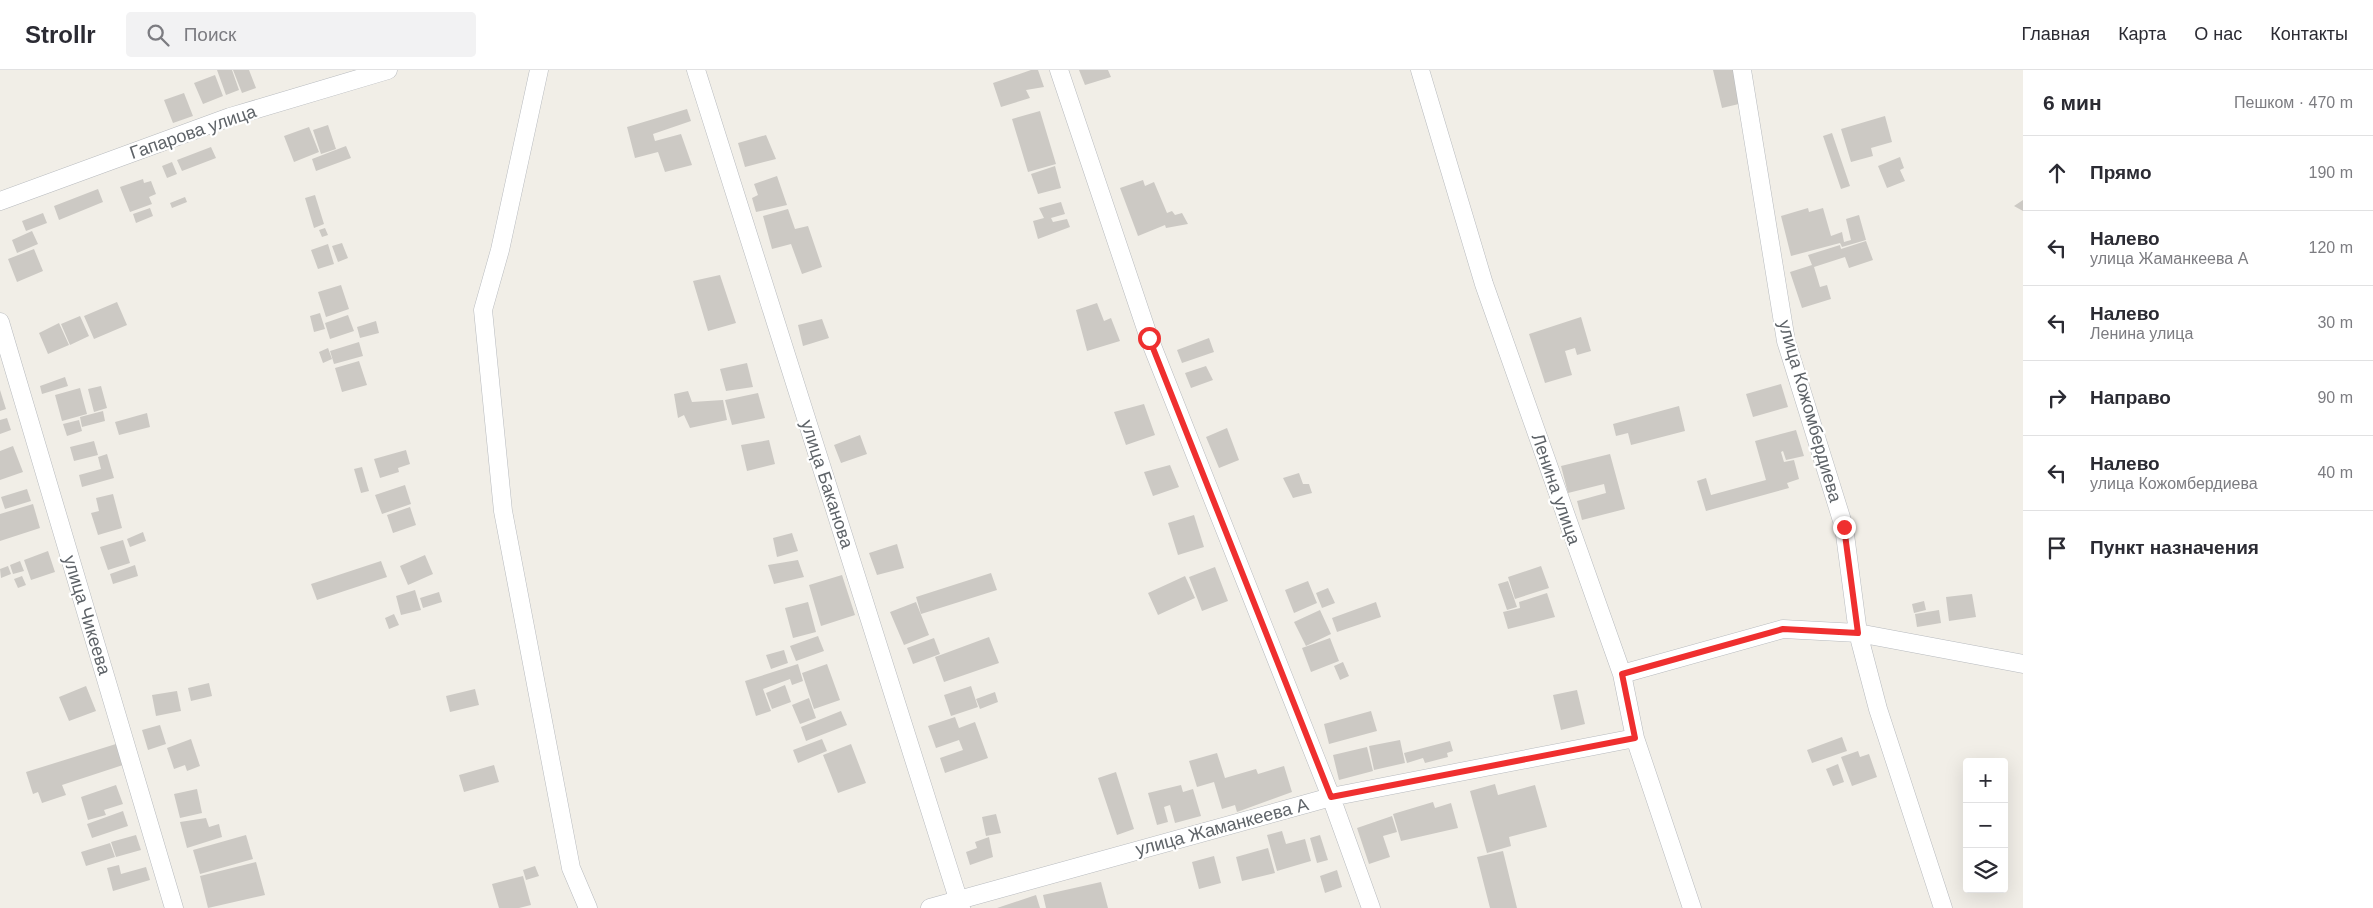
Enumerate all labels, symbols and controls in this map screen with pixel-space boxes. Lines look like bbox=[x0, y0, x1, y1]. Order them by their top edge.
search box bbox=[126, 12, 476, 57]
text: Strollr bbox=[25, 21, 96, 48]
icon: search bbox=[144, 21, 172, 49]
text: Поиск bbox=[184, 24, 236, 45]
text: Главная bbox=[2022, 24, 2090, 44]
text: Карта bbox=[2118, 24, 2166, 44]
text: О нас bbox=[2194, 24, 2242, 44]
text: Контакты bbox=[2270, 24, 2348, 44]
text: 6 мин bbox=[2043, 91, 2102, 114]
text: Пешком · 470 m bbox=[2234, 94, 2353, 111]
street label: Гапарова улица bbox=[127, 101, 260, 163]
icon: ahead bbox=[2043, 159, 2071, 187]
text: Прямо bbox=[2090, 162, 2152, 183]
text: 190 m bbox=[2309, 164, 2353, 181]
text: Налево bbox=[2090, 228, 2160, 249]
icon: left bbox=[2043, 234, 2071, 262]
text: 120 m bbox=[2309, 239, 2353, 256]
text: улица Жаманкеева А bbox=[2090, 250, 2248, 267]
text: Налево bbox=[2090, 303, 2160, 324]
icon: left bbox=[2043, 309, 2071, 337]
text: 30 m bbox=[2317, 314, 2353, 331]
street label: улица Кожомбердиева bbox=[1774, 318, 1846, 505]
text: Ленина улица bbox=[2090, 325, 2193, 342]
route start bbox=[1138, 327, 1161, 350]
icon: right bbox=[2043, 384, 2071, 412]
text: Направо bbox=[2090, 387, 2171, 408]
text: 90 m bbox=[2317, 389, 2353, 406]
street label: улица Баканова bbox=[797, 417, 858, 552]
street label: Ленина улица bbox=[1528, 431, 1585, 548]
text: Налево bbox=[2090, 453, 2160, 474]
icon: left bbox=[2043, 459, 2071, 487]
text: 40 m bbox=[2317, 464, 2353, 481]
text: улица Кожомбердиева bbox=[2090, 475, 2258, 492]
route end bbox=[1833, 516, 1856, 539]
icon: arrive bbox=[2043, 534, 2071, 562]
text: Пункт назначения bbox=[2090, 537, 2259, 558]
street label: улица Чикеева bbox=[59, 553, 115, 678]
map controls bbox=[1963, 758, 2008, 893]
button: + bbox=[1963, 758, 2008, 803]
street label: улица Жаманкеева А bbox=[1133, 794, 1311, 860]
button: − bbox=[1963, 803, 2008, 848]
button: layers bbox=[1963, 848, 2008, 893]

